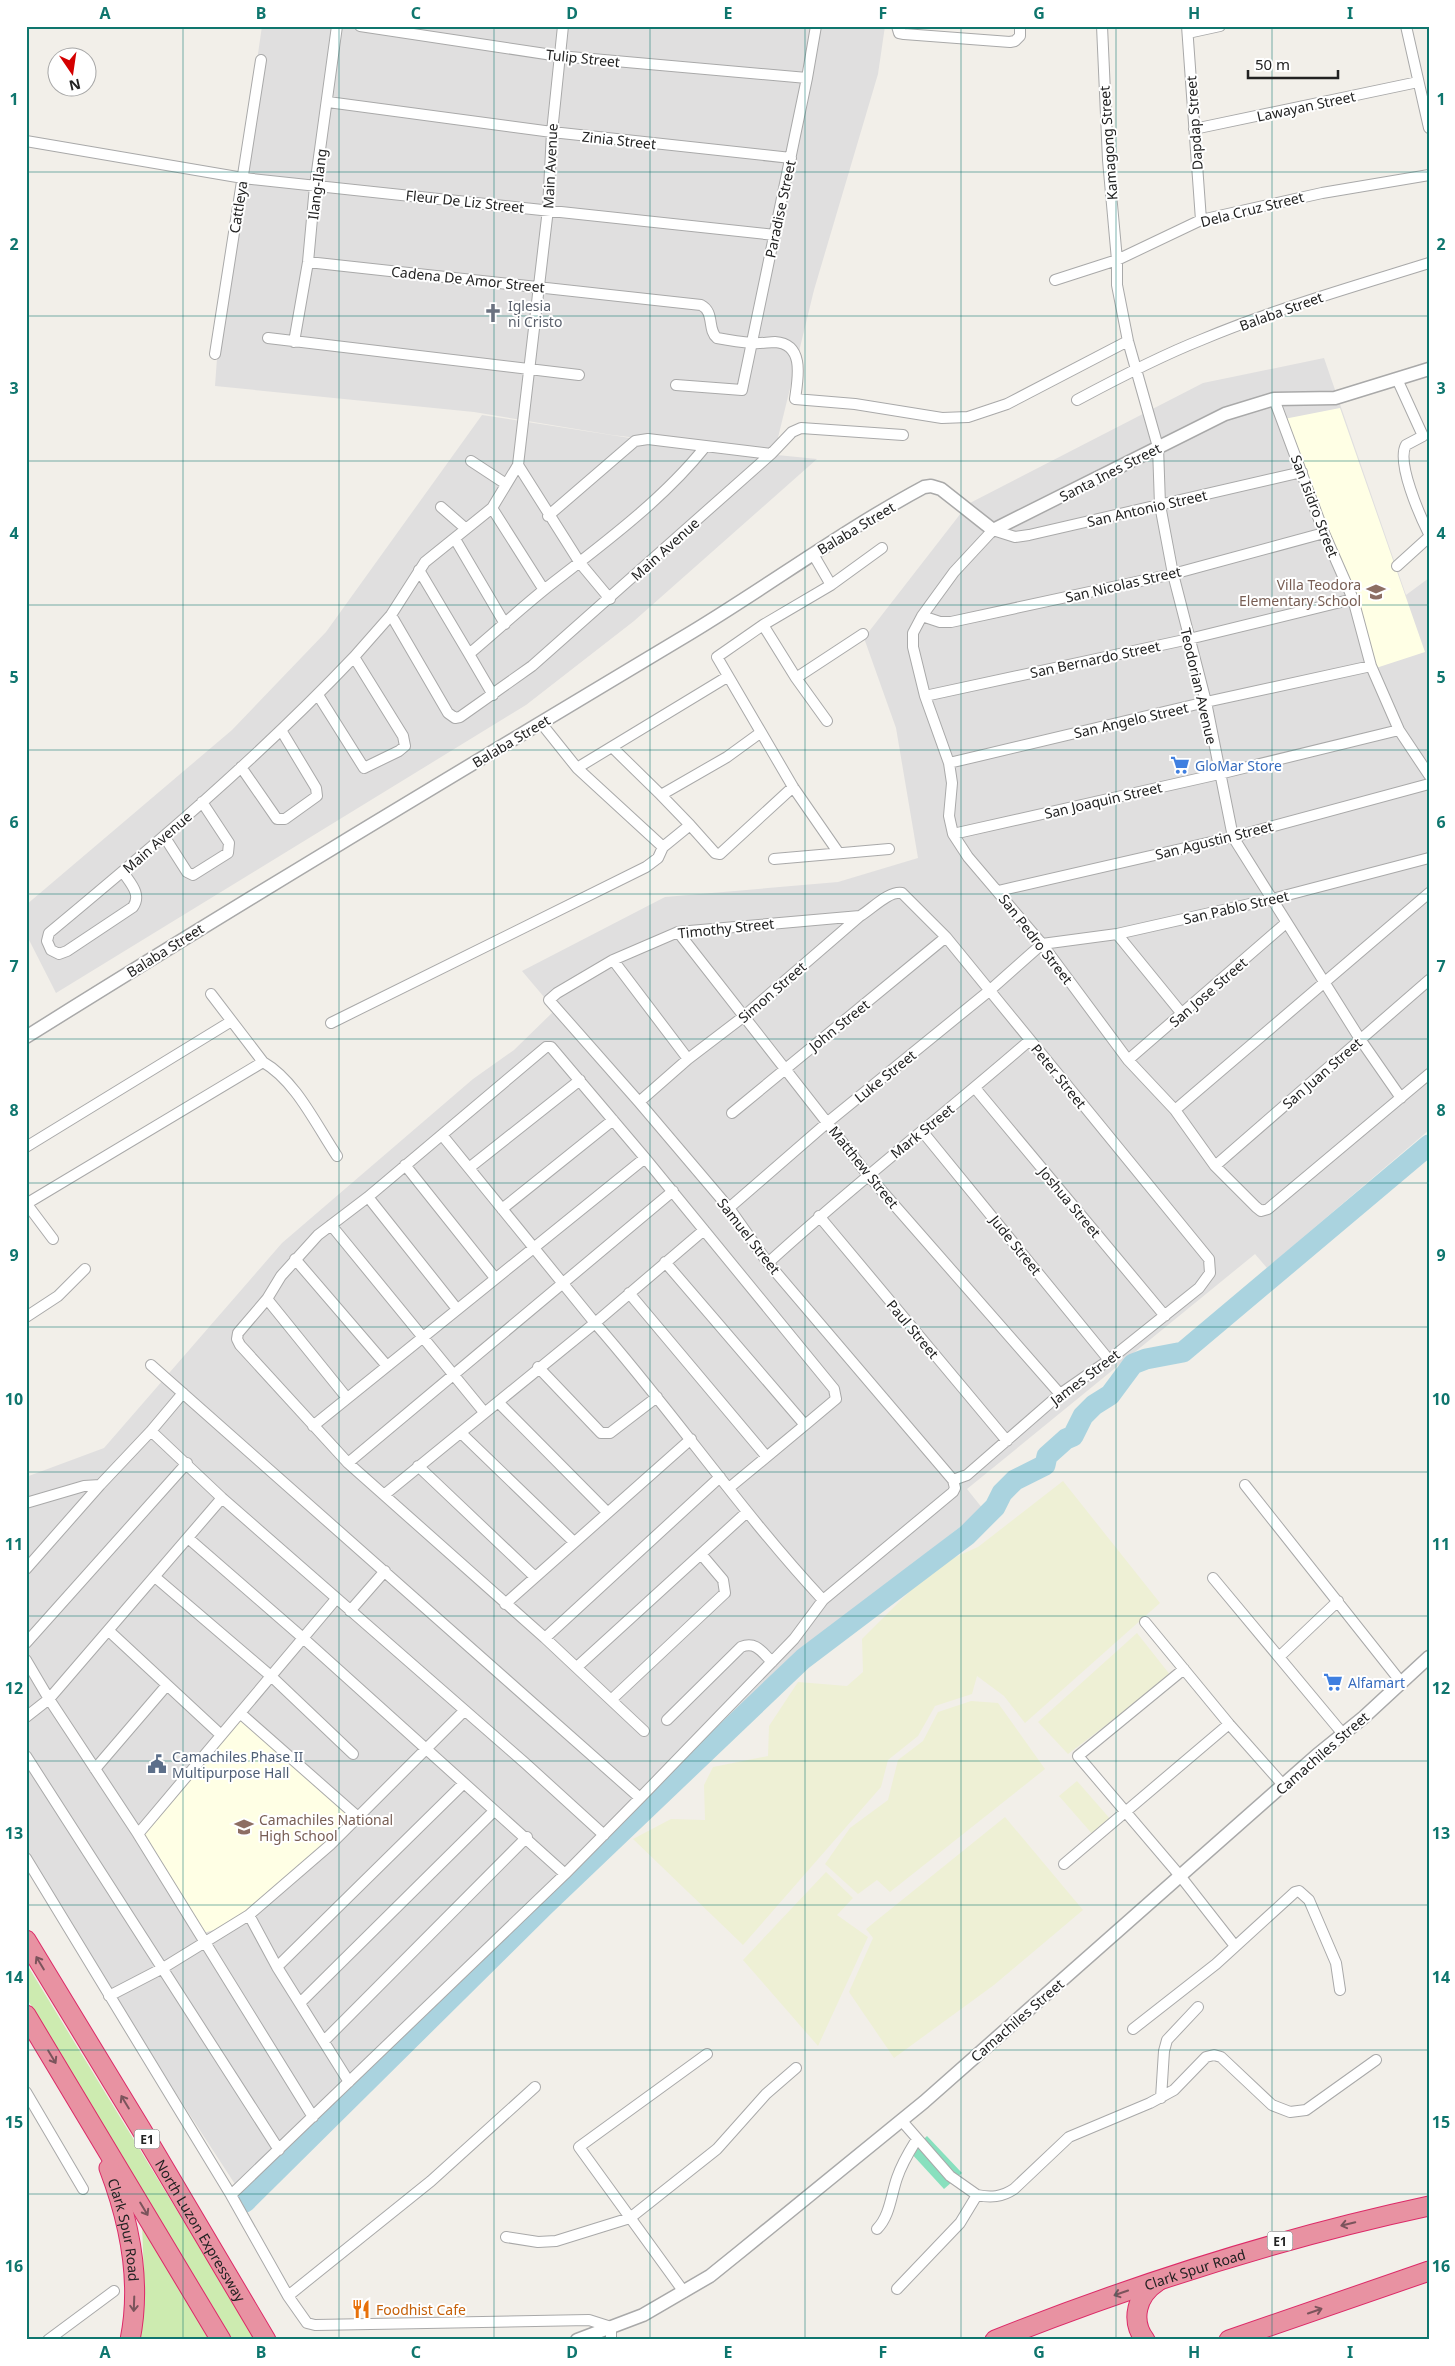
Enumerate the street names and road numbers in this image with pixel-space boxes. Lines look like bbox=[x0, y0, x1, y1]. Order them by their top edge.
street label: Tulip Street bbox=[545, 45, 621, 71]
street label: Dapdap Street bbox=[1181, 75, 1207, 171]
street label: Kamagong Street bbox=[1095, 85, 1121, 201]
street label: Lawayan Street bbox=[1255, 86, 1357, 126]
street label: Main Avenue bbox=[538, 123, 562, 209]
street label: Zinia Street bbox=[581, 127, 657, 153]
street label: Ilang-Ilang bbox=[303, 147, 331, 221]
street label: Paradise Street bbox=[760, 158, 800, 260]
street label: Cattleya bbox=[224, 179, 252, 235]
street label: Fleur De Liz Street bbox=[405, 185, 525, 217]
street label: Dela Cruz Street bbox=[1198, 187, 1306, 231]
street label: Cadena De Amor Street bbox=[390, 261, 546, 297]
street label: Balaba Street bbox=[1237, 287, 1325, 335]
street label: Santa Ines Street bbox=[1056, 438, 1164, 506]
street label: San Isidro Street bbox=[1287, 452, 1343, 560]
street label: San Antonio Street bbox=[1085, 485, 1209, 531]
street label: Balaba Street bbox=[814, 497, 898, 559]
street label: Main Avenue bbox=[627, 513, 703, 585]
street label: San Nicolas Street bbox=[1063, 561, 1183, 607]
street label: Teodorian Avenue bbox=[1176, 626, 1222, 746]
street label: San Bernardo Street bbox=[1028, 636, 1162, 682]
street label: San Angelo Street bbox=[1072, 698, 1190, 742]
street label: Balaba Street bbox=[469, 710, 553, 772]
street label: San Joaquin Street bbox=[1042, 777, 1164, 823]
street label: Main Avenue bbox=[118, 807, 196, 877]
street label: San Agustin Street bbox=[1153, 816, 1275, 864]
street label: San Pablo Street bbox=[1181, 886, 1291, 928]
street label: San Pedro Street bbox=[995, 890, 1077, 988]
street label: Timothy Street bbox=[677, 914, 775, 942]
street label: Balaba Street bbox=[123, 919, 207, 981]
street label: San Jose Street bbox=[1165, 953, 1251, 1031]
street label: Simon Street bbox=[734, 957, 810, 1027]
street label: John Street bbox=[803, 995, 873, 1056]
street label: San Juan Street bbox=[1278, 1033, 1366, 1113]
street label: Peter Street bbox=[1027, 1040, 1091, 1112]
street label: Luke Street bbox=[850, 1045, 920, 1107]
street label: Mark Street bbox=[886, 1100, 958, 1162]
street label: Matthew Street bbox=[825, 1122, 903, 1212]
street label: Joshua Street bbox=[1034, 1161, 1105, 1241]
street label: Samuel Street bbox=[713, 1194, 785, 1278]
street label: Jude Street bbox=[985, 1210, 1046, 1279]
street label: Paul Street bbox=[883, 1296, 943, 1362]
street label: James Street bbox=[1045, 1345, 1124, 1410]
street label: Camachiles Street bbox=[1271, 1707, 1373, 1799]
street label: Camachiles Street bbox=[966, 1974, 1068, 2066]
road number: E1 bbox=[134, 2130, 160, 2148]
street label: North Luzon Expressway bbox=[151, 2156, 251, 2306]
street label: Clark Spur Road bbox=[104, 2176, 144, 2282]
road number: E1 bbox=[1268, 2232, 1292, 2250]
street label: Clark Spur Road bbox=[1141, 2244, 1248, 2294]

